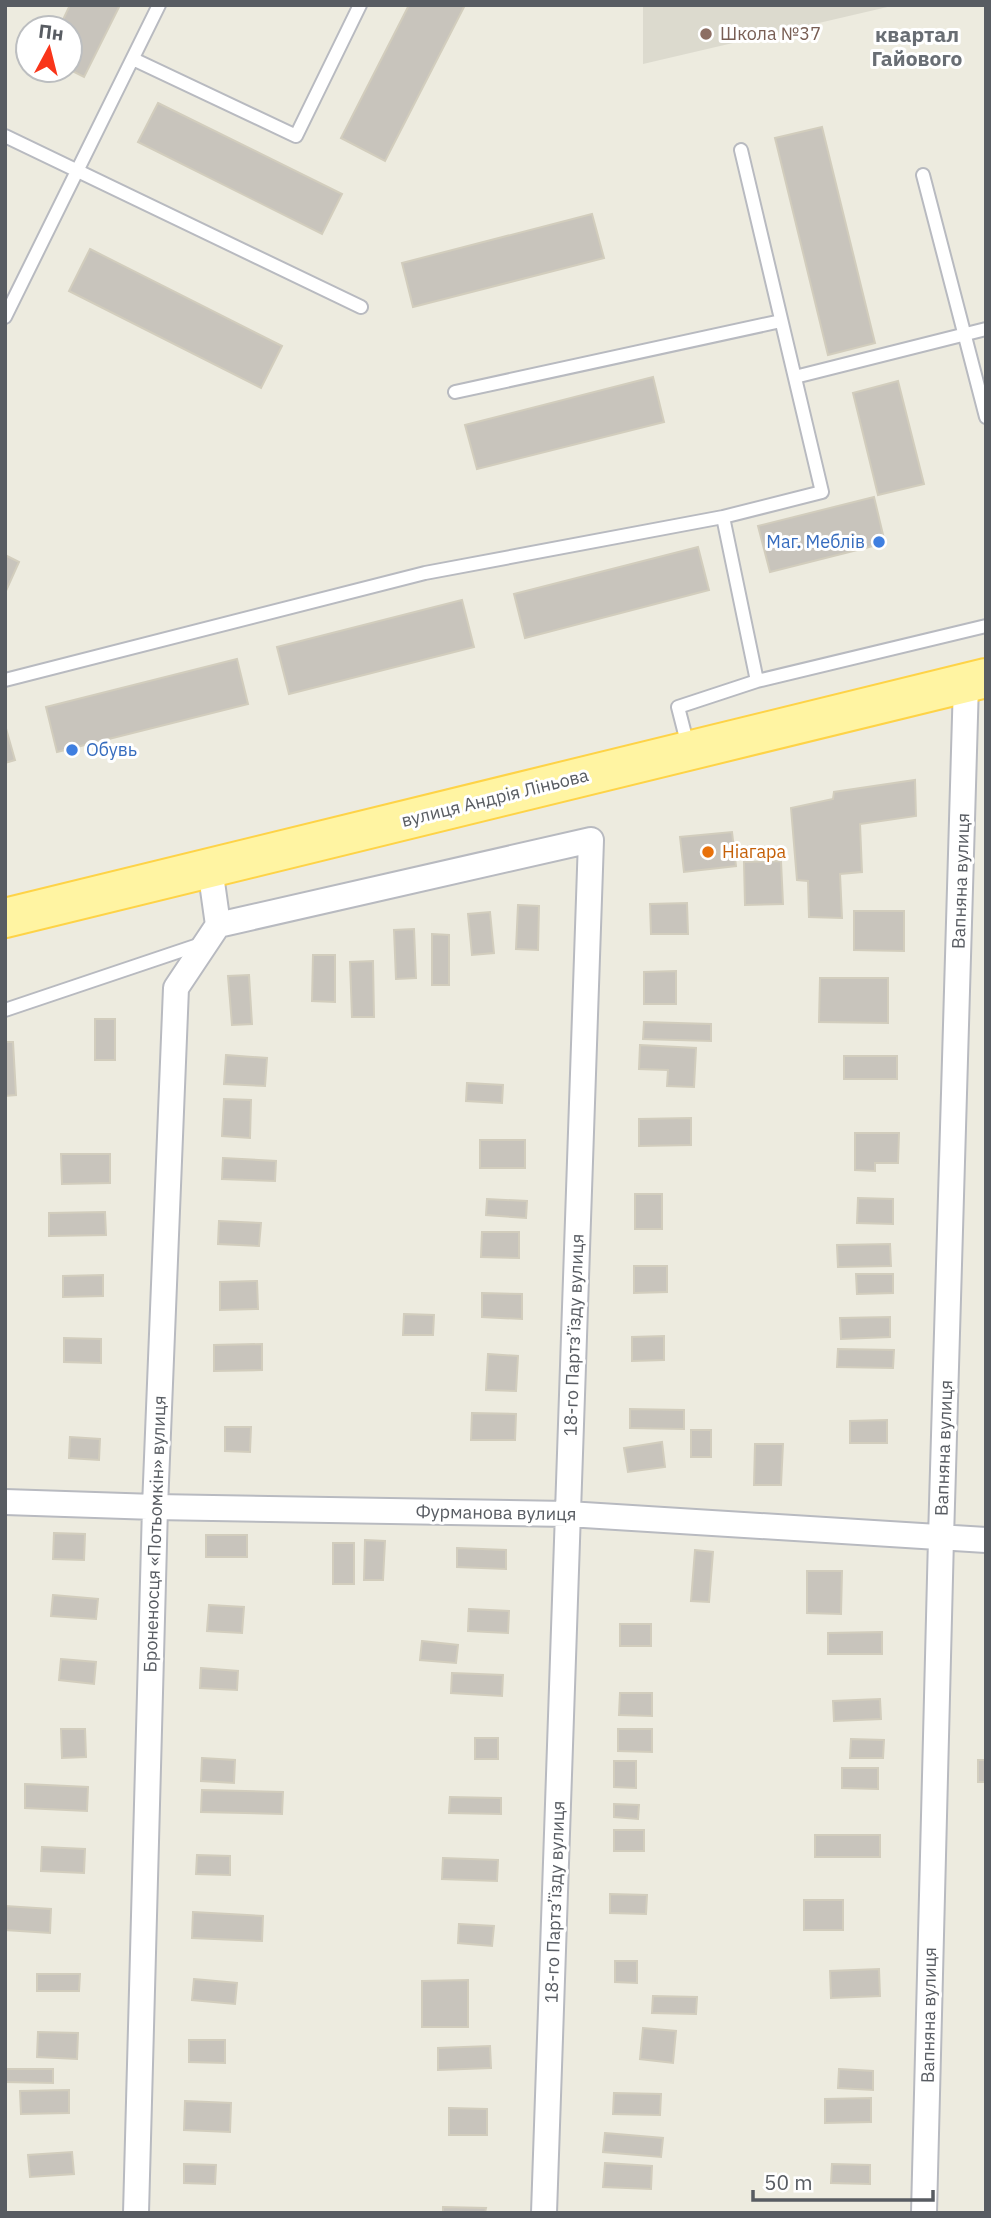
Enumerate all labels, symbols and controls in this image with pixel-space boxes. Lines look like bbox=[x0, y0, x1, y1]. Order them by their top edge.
north arrow bbox=[14, 14, 84, 84]
text: Пн bbox=[37, 19, 65, 46]
district label: квартал Гайового bbox=[872, 20, 963, 72]
place label: Школа №37 bbox=[720, 22, 821, 45]
marker: Школа №37 bbox=[698, 26, 714, 42]
place label: Маг. Меблів bbox=[766, 530, 865, 553]
marker: Маг. Меблів bbox=[871, 534, 887, 550]
place label: Обувь bbox=[86, 738, 137, 761]
marker: Обувь bbox=[64, 742, 80, 758]
street label: вулиця Андрія Ліньова bbox=[399, 763, 591, 832]
street label: Вапняна вулиця bbox=[947, 813, 974, 949]
place label: Ніагара bbox=[722, 840, 786, 863]
marker: Ніагара bbox=[700, 844, 716, 860]
street label: 18-го Партз’їзду вулиця bbox=[558, 1233, 589, 1437]
street label: Вапняна вулиця bbox=[930, 1380, 957, 1516]
street label: Броненосця «Потьомкін» вулиця bbox=[138, 1395, 171, 1673]
street label: Фурманова вулиця bbox=[415, 1500, 577, 1525]
street label: 18-го Партз’їзду вулиця bbox=[539, 1800, 570, 2004]
street label: Вапняна вулиця bbox=[916, 1947, 941, 2083]
scale bar bbox=[753, 2158, 933, 2202]
text: 50 m bbox=[764, 2168, 813, 2196]

